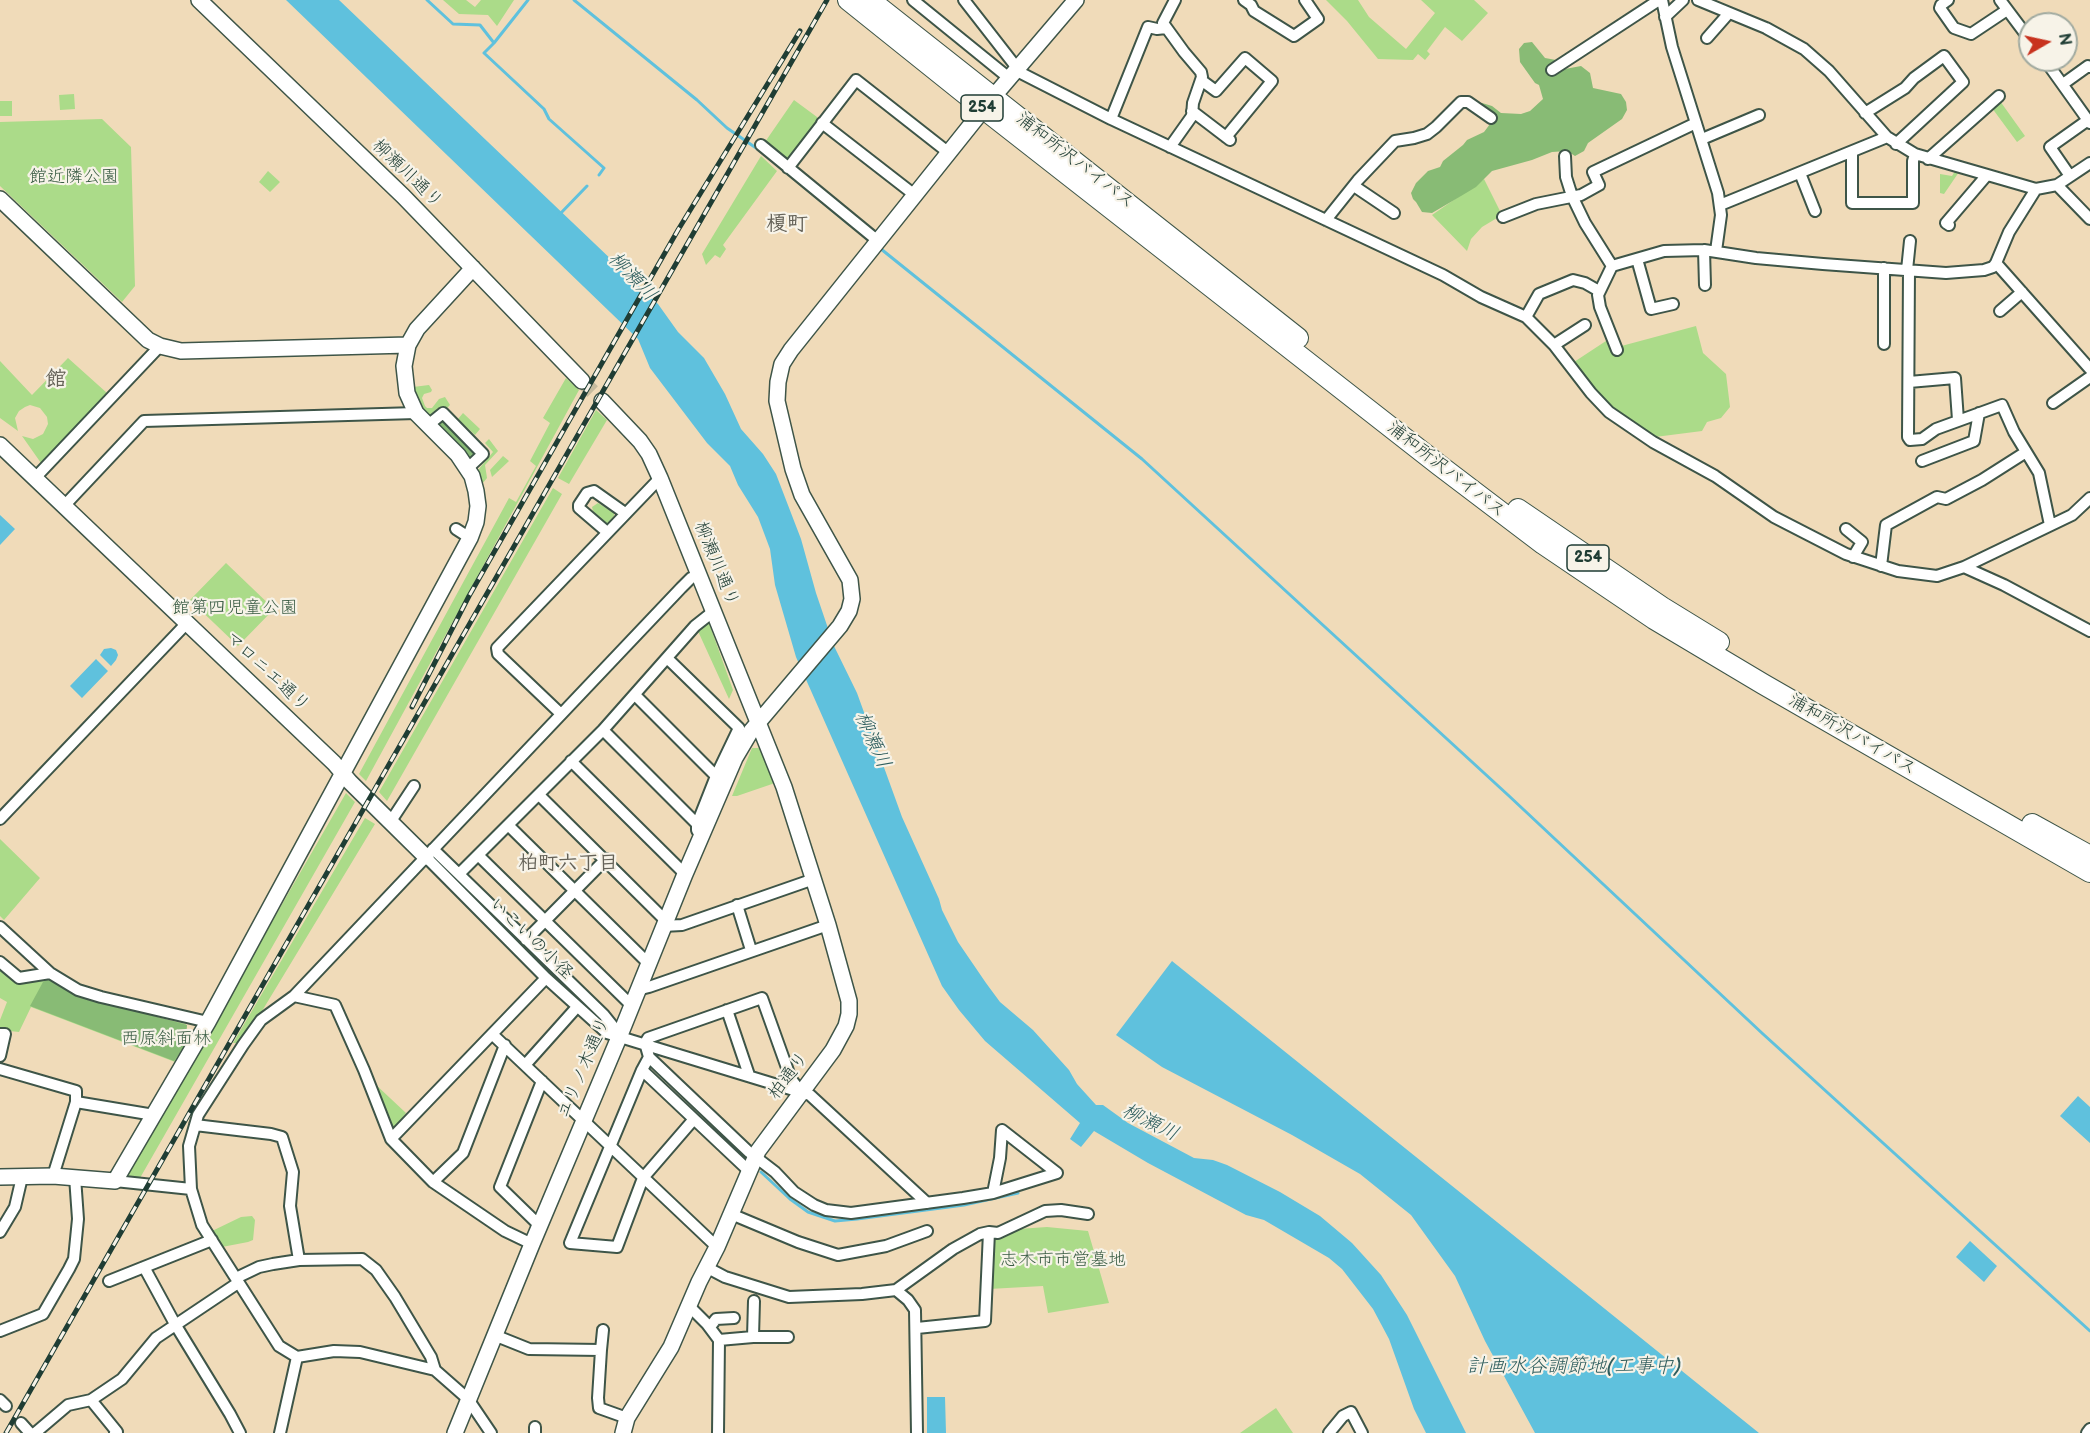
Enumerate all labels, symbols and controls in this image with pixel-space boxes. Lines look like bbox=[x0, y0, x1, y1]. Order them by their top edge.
north arrow bbox=[2018, 12, 2078, 72]
text: N bbox=[2054, 32, 2075, 47]
road number: 254 bbox=[961, 95, 1003, 121]
street label: 浦和所沢バイパス bbox=[1012, 108, 1138, 214]
street label: 柳瀬川通り bbox=[367, 135, 447, 213]
park label: 館近隣公園 bbox=[29, 166, 119, 188]
district label: 榎町 bbox=[766, 212, 808, 238]
water label: 柳瀬川 bbox=[603, 247, 661, 307]
district label: 館 bbox=[46, 367, 66, 393]
street label: 浦和所沢バイパス bbox=[1383, 417, 1509, 523]
street label: 柳瀬川通り bbox=[689, 518, 743, 610]
road number: 254 bbox=[1567, 545, 1609, 571]
park label: 館第四児童公園 bbox=[172, 597, 298, 619]
street label: マロニエ通り bbox=[220, 627, 314, 717]
street label: 浦和所沢バイパス bbox=[1784, 690, 1920, 780]
water label: 柳瀬川 bbox=[849, 708, 895, 772]
district label: 柏町六丁目 bbox=[518, 852, 618, 876]
street label: いこいの小径 bbox=[485, 894, 577, 984]
street label: ユリノ木通り bbox=[553, 1014, 615, 1122]
park label: 西原斜面林 bbox=[121, 1028, 211, 1050]
street label: 柏通り bbox=[764, 1048, 814, 1104]
water label: 柳瀬川 bbox=[1118, 1099, 1182, 1147]
park label: 志木市市営墓地 bbox=[1000, 1249, 1126, 1271]
water label: 計画水谷調節地(工事中) bbox=[1467, 1355, 1681, 1379]

